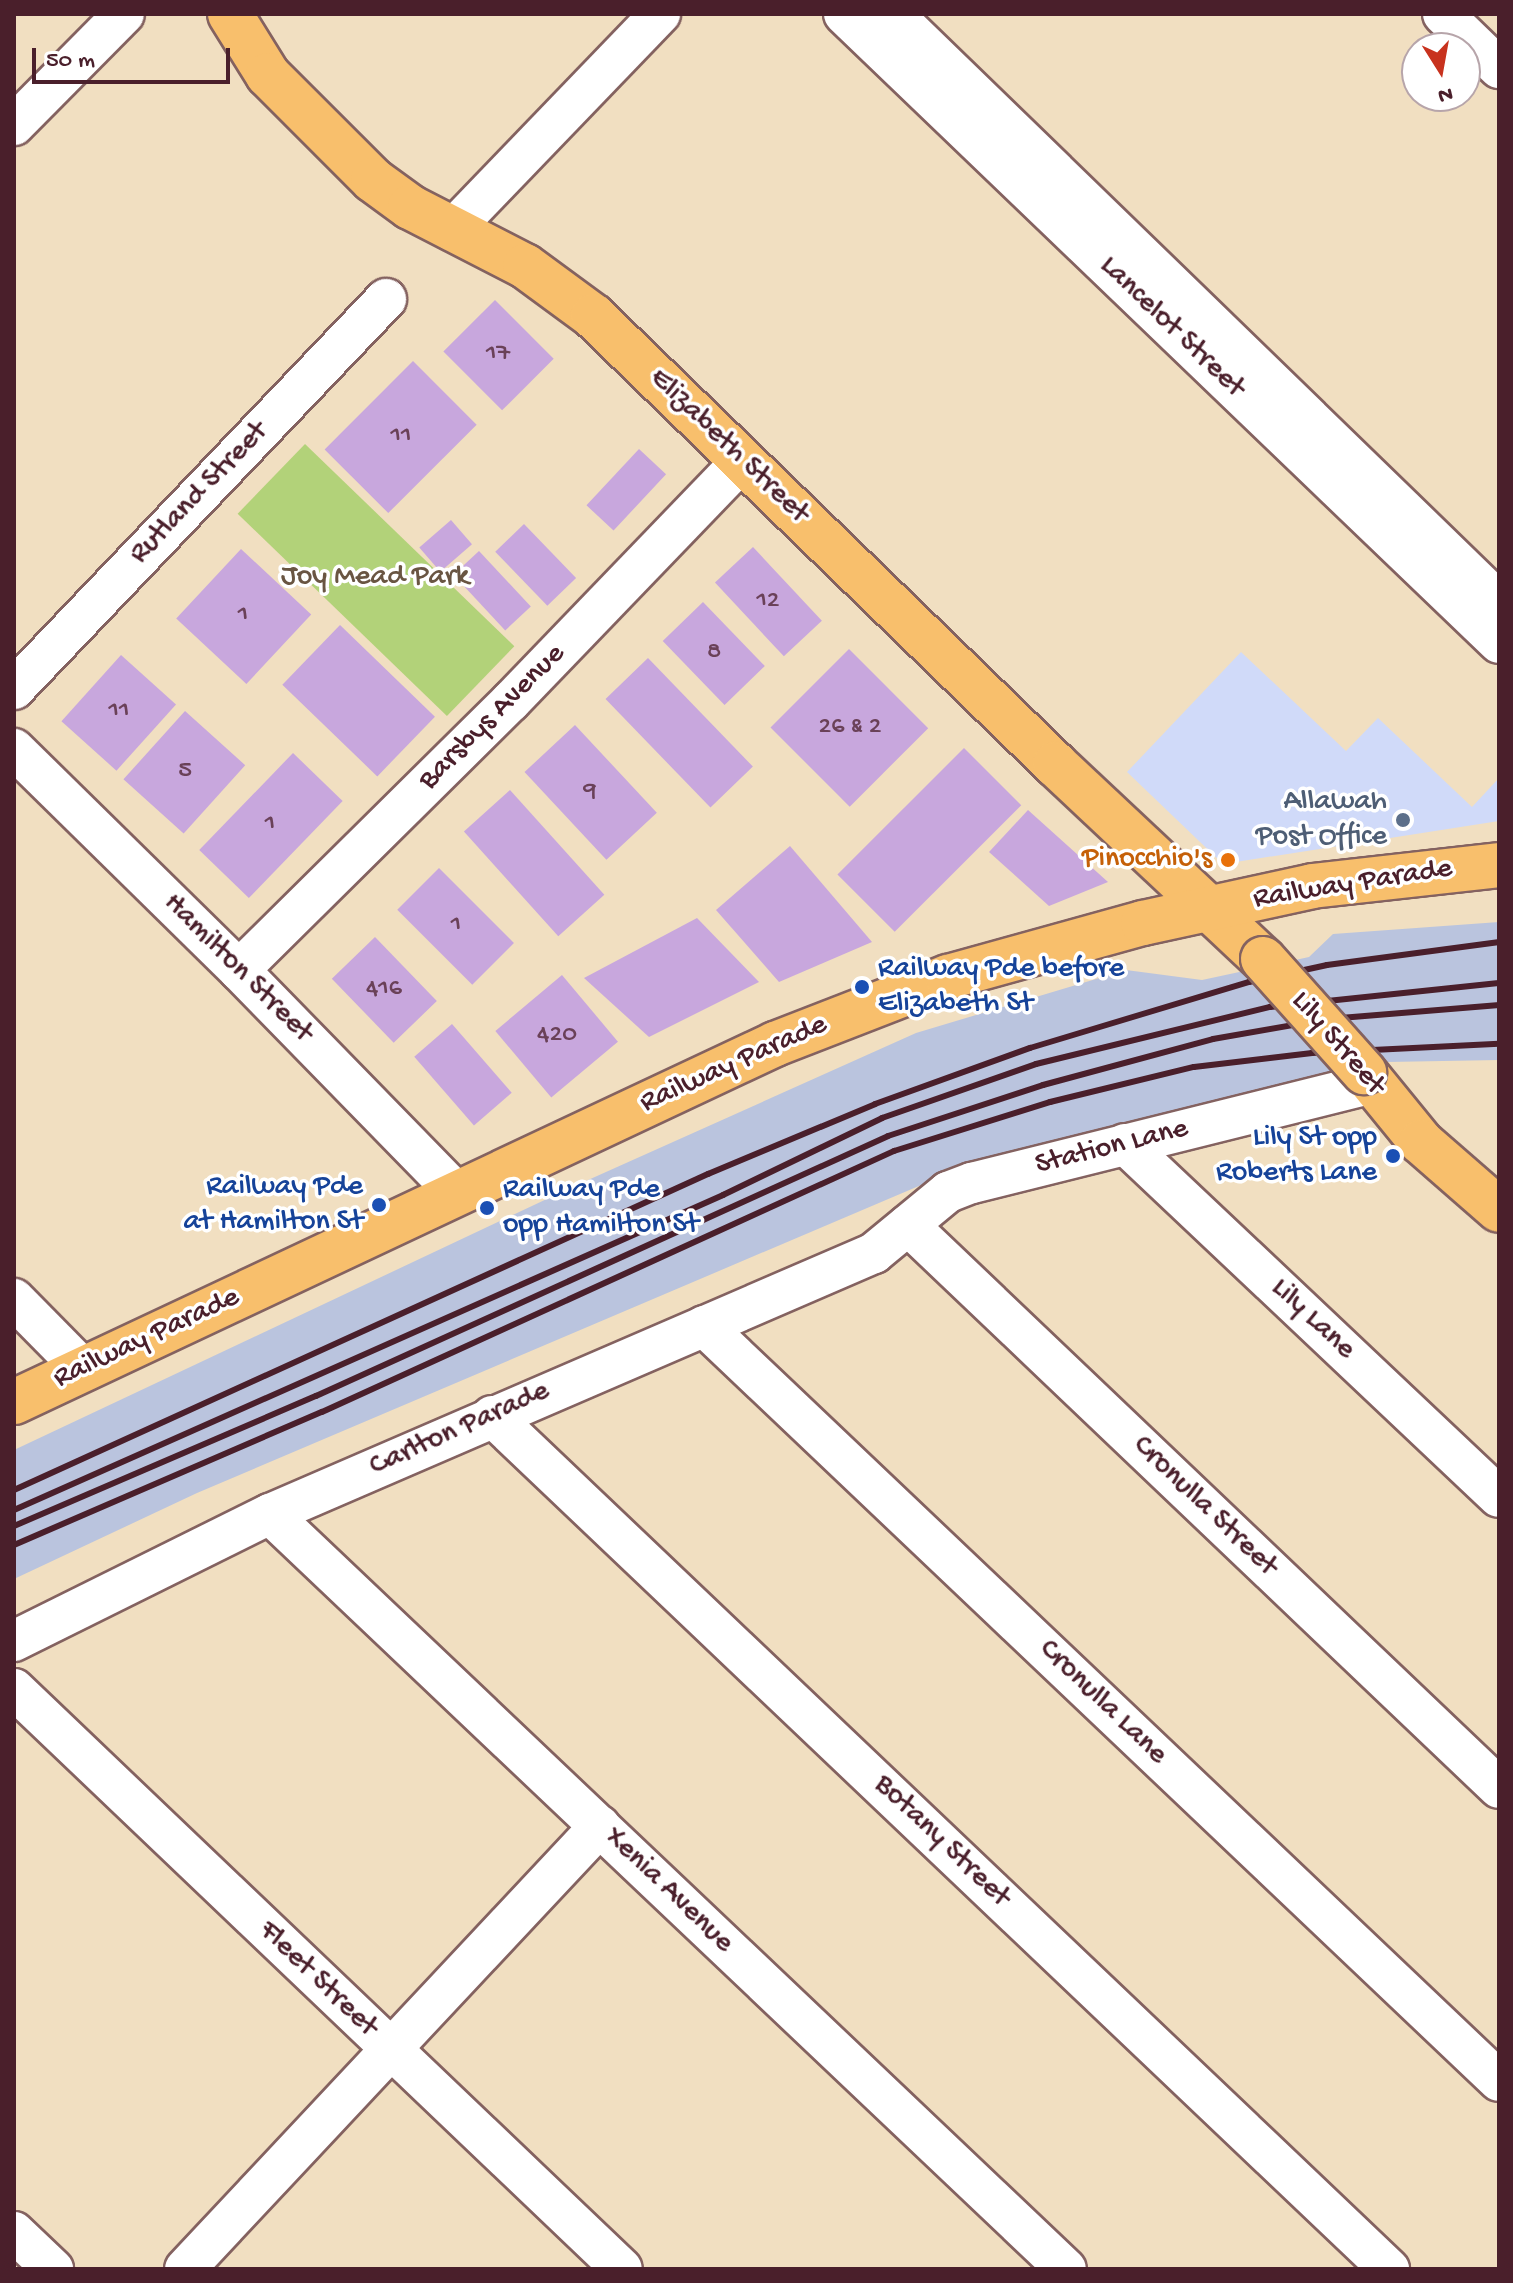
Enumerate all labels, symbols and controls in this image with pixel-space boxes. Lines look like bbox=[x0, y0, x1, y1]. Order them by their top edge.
scale bar bbox=[36, 32, 234, 82]
north arrow bbox=[1401, 32, 1481, 112]
text: 50 m bbox=[46, 47, 95, 76]
text: N bbox=[1436, 79, 1455, 108]
street label: Lancelot Street bbox=[1090, 249, 1252, 407]
house number: 17 bbox=[486, 339, 510, 371]
street label: Elizabeth Street bbox=[641, 362, 815, 532]
street label: Rutland Street bbox=[123, 415, 277, 573]
house number: 11 bbox=[391, 421, 411, 453]
park label: Joy Mead Park bbox=[281, 560, 469, 596]
house number: 12 bbox=[756, 586, 780, 618]
house number: 1 bbox=[238, 600, 248, 632]
street label: Barsbys Avenue bbox=[412, 637, 574, 799]
house number: 8 bbox=[707, 637, 721, 669]
house number: 11 bbox=[109, 696, 129, 728]
house number: 26 & 2 bbox=[819, 712, 881, 744]
house number: 5 bbox=[178, 756, 192, 788]
house number: 9 bbox=[583, 776, 597, 808]
place label: Allawah Post Office bbox=[1256, 785, 1387, 856]
house number: 1 bbox=[265, 809, 275, 841]
marker: Allawah Post Office bbox=[1394, 811, 1412, 829]
place label: Pinocchio's bbox=[1082, 842, 1212, 878]
marker: Pinocchio's bbox=[1219, 851, 1237, 869]
street label: Railway Parade bbox=[1251, 852, 1455, 918]
street label: Hamilton Street bbox=[154, 886, 320, 1052]
house number: 1 bbox=[451, 910, 461, 942]
place label: Railway Pde before Elizabeth St bbox=[878, 952, 1124, 1022]
house number: 416 bbox=[366, 974, 402, 1006]
marker: Railway Pde before Elizabeth St bbox=[853, 978, 871, 996]
street label: Lily Street bbox=[1282, 985, 1392, 1103]
street label: Railway Parade bbox=[635, 1008, 833, 1122]
house number: 420 bbox=[537, 1020, 577, 1052]
street label: Station Lane bbox=[1032, 1112, 1192, 1184]
place label: Lily St opp Roberts Lane bbox=[1216, 1121, 1377, 1192]
marker: Lily St opp Roberts Lane bbox=[1384, 1147, 1402, 1165]
place label: Railway Pde at Hamilton St bbox=[183, 1170, 363, 1240]
place label: Railway Pde opp Hamilton St bbox=[503, 1173, 699, 1244]
marker: Railway Pde at Hamilton St bbox=[370, 1196, 388, 1214]
marker: Railway Pde opp Hamilton St bbox=[478, 1199, 496, 1217]
street label: Lily Lane bbox=[1262, 1272, 1362, 1368]
street label: Railway Parade bbox=[48, 1280, 246, 1398]
street label: Carlton Parade bbox=[365, 1374, 555, 1486]
street label: Cronulla Street bbox=[1124, 1429, 1284, 1585]
street label: Cronulla Lane bbox=[1030, 1633, 1174, 1773]
street label: Botany Street bbox=[865, 1768, 1017, 1916]
street label: Xenia Avenue bbox=[596, 1820, 740, 1962]
street label: Fleet Street bbox=[250, 1914, 384, 2046]

